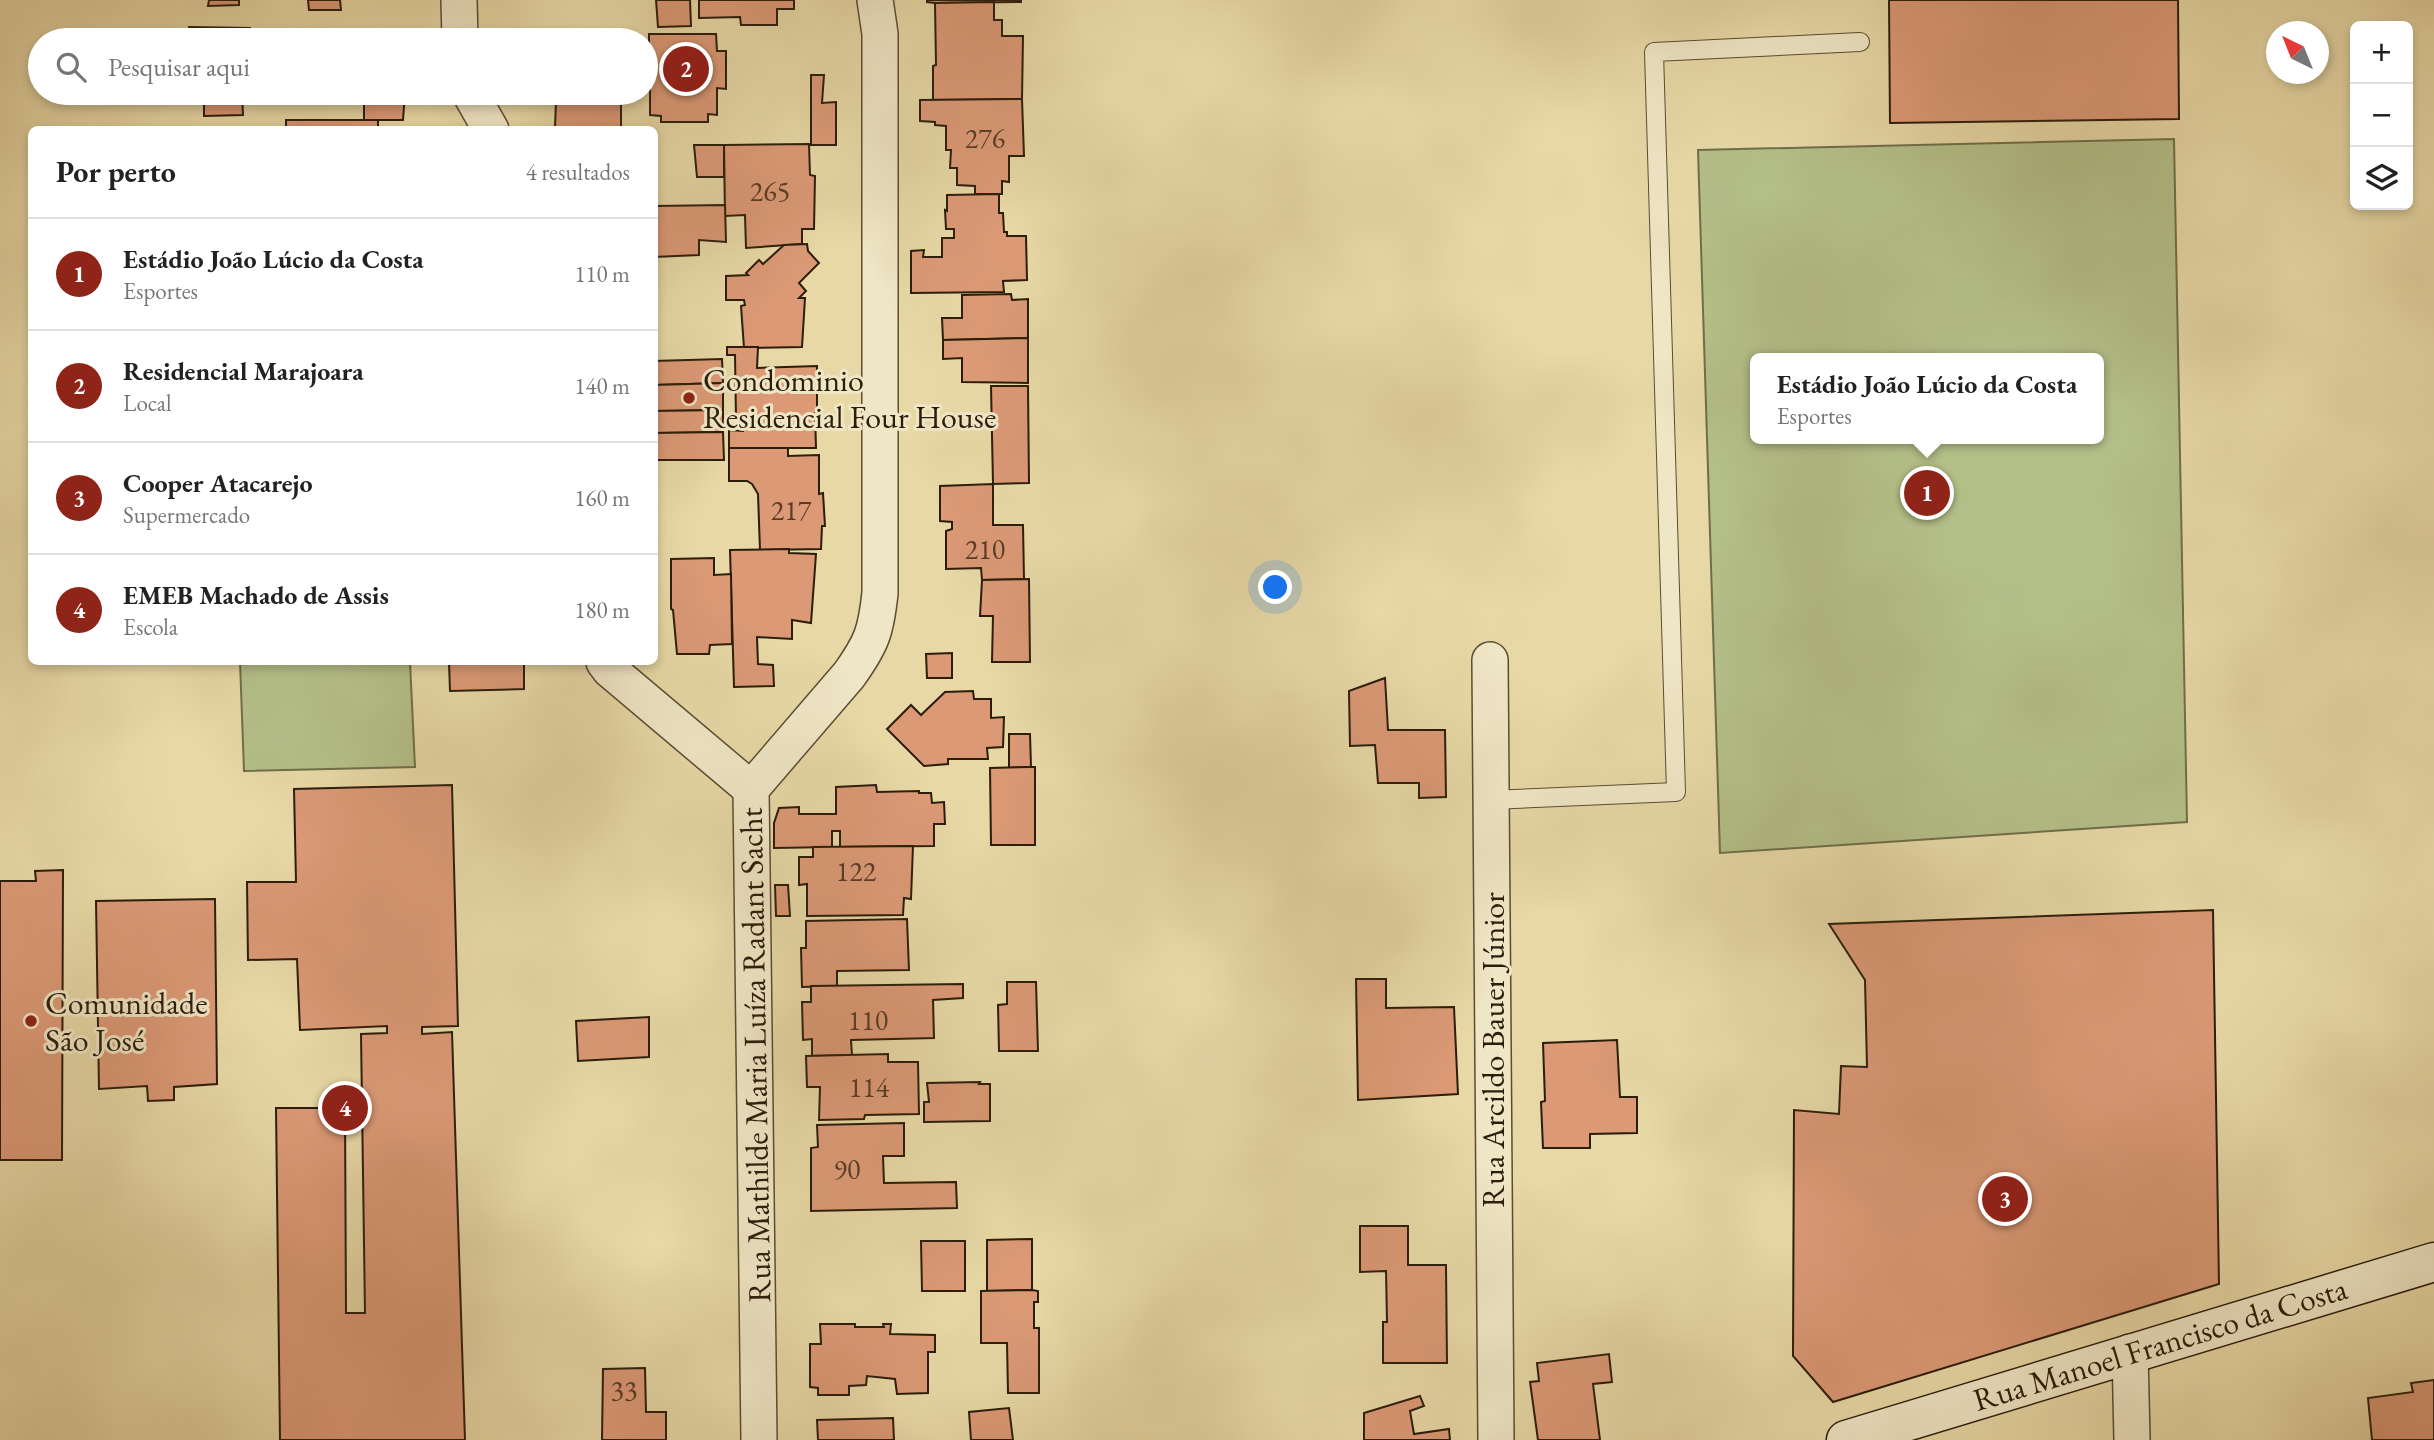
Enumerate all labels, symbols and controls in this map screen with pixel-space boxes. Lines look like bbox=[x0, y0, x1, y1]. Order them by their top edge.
north arrow bbox=[2266, 21, 2329, 84]
map controls bbox=[2350, 21, 2413, 210]
button: + bbox=[2350, 21, 2413, 84]
search box bbox=[28, 28, 658, 105]
pin: 2 bbox=[663, 43, 709, 95]
icon: search bbox=[52, 48, 90, 86]
text: Pesquisar aqui bbox=[108, 50, 250, 84]
button: − bbox=[2350, 84, 2413, 147]
house number: 276 bbox=[965, 120, 1005, 156]
button: layers bbox=[2350, 147, 2413, 210]
text: Por perto bbox=[56, 152, 176, 191]
text: 4 resultados bbox=[526, 157, 630, 187]
house number: 265 bbox=[750, 173, 790, 209]
text: Estádio João Lúcio da Costa bbox=[123, 242, 424, 276]
text: 1 bbox=[73, 259, 85, 289]
text: 110 m bbox=[574, 259, 630, 289]
text: Esportes bbox=[123, 276, 198, 306]
popup bbox=[1750, 353, 2104, 444]
text: Residencial Marajoara bbox=[123, 354, 364, 388]
place label: Condominio Residencial Four House bbox=[703, 359, 996, 438]
text: Estádio João Lúcio da Costa bbox=[1777, 367, 2077, 401]
text: 2 bbox=[73, 371, 85, 401]
text: 140 m bbox=[574, 371, 630, 401]
text: Local bbox=[123, 388, 172, 418]
marker: Condominio Residencial Four House bbox=[681, 390, 697, 406]
text: Esportes bbox=[1777, 401, 1852, 431]
text: Cooper Atacarejo bbox=[123, 466, 313, 500]
pin: 1 bbox=[1904, 467, 1950, 519]
text: 3 bbox=[73, 483, 85, 513]
text: 160 m bbox=[574, 483, 630, 513]
house number: 217 bbox=[771, 492, 812, 528]
text: Supermercado bbox=[123, 500, 250, 530]
house number: 210 bbox=[965, 531, 1005, 567]
your location bbox=[1258, 570, 1292, 604]
text: EMEB Machado de Assis bbox=[123, 578, 389, 612]
text: 4 bbox=[73, 595, 85, 625]
text: 180 m bbox=[574, 595, 630, 625]
text: Escola bbox=[123, 612, 178, 642]
street label: Rua Mathilde Maria Luíza Radant Sacht bbox=[730, 807, 780, 1303]
house number: 122 bbox=[836, 853, 877, 889]
street label: Rua Arcildo Bauer Júnior bbox=[1472, 892, 1514, 1208]
place label: Comunidade São José bbox=[45, 982, 208, 1061]
house number: 110 bbox=[848, 1002, 888, 1038]
marker: Comunidade São José bbox=[23, 1013, 39, 1029]
house number: 114 bbox=[849, 1069, 890, 1105]
pin: 4 bbox=[322, 1082, 368, 1134]
house number: 90 bbox=[834, 1151, 860, 1187]
pin: 3 bbox=[1982, 1173, 2028, 1225]
street label: Rua Manoel Francisco da Costa bbox=[1968, 1267, 2352, 1421]
house number: 33 bbox=[611, 1372, 637, 1408]

